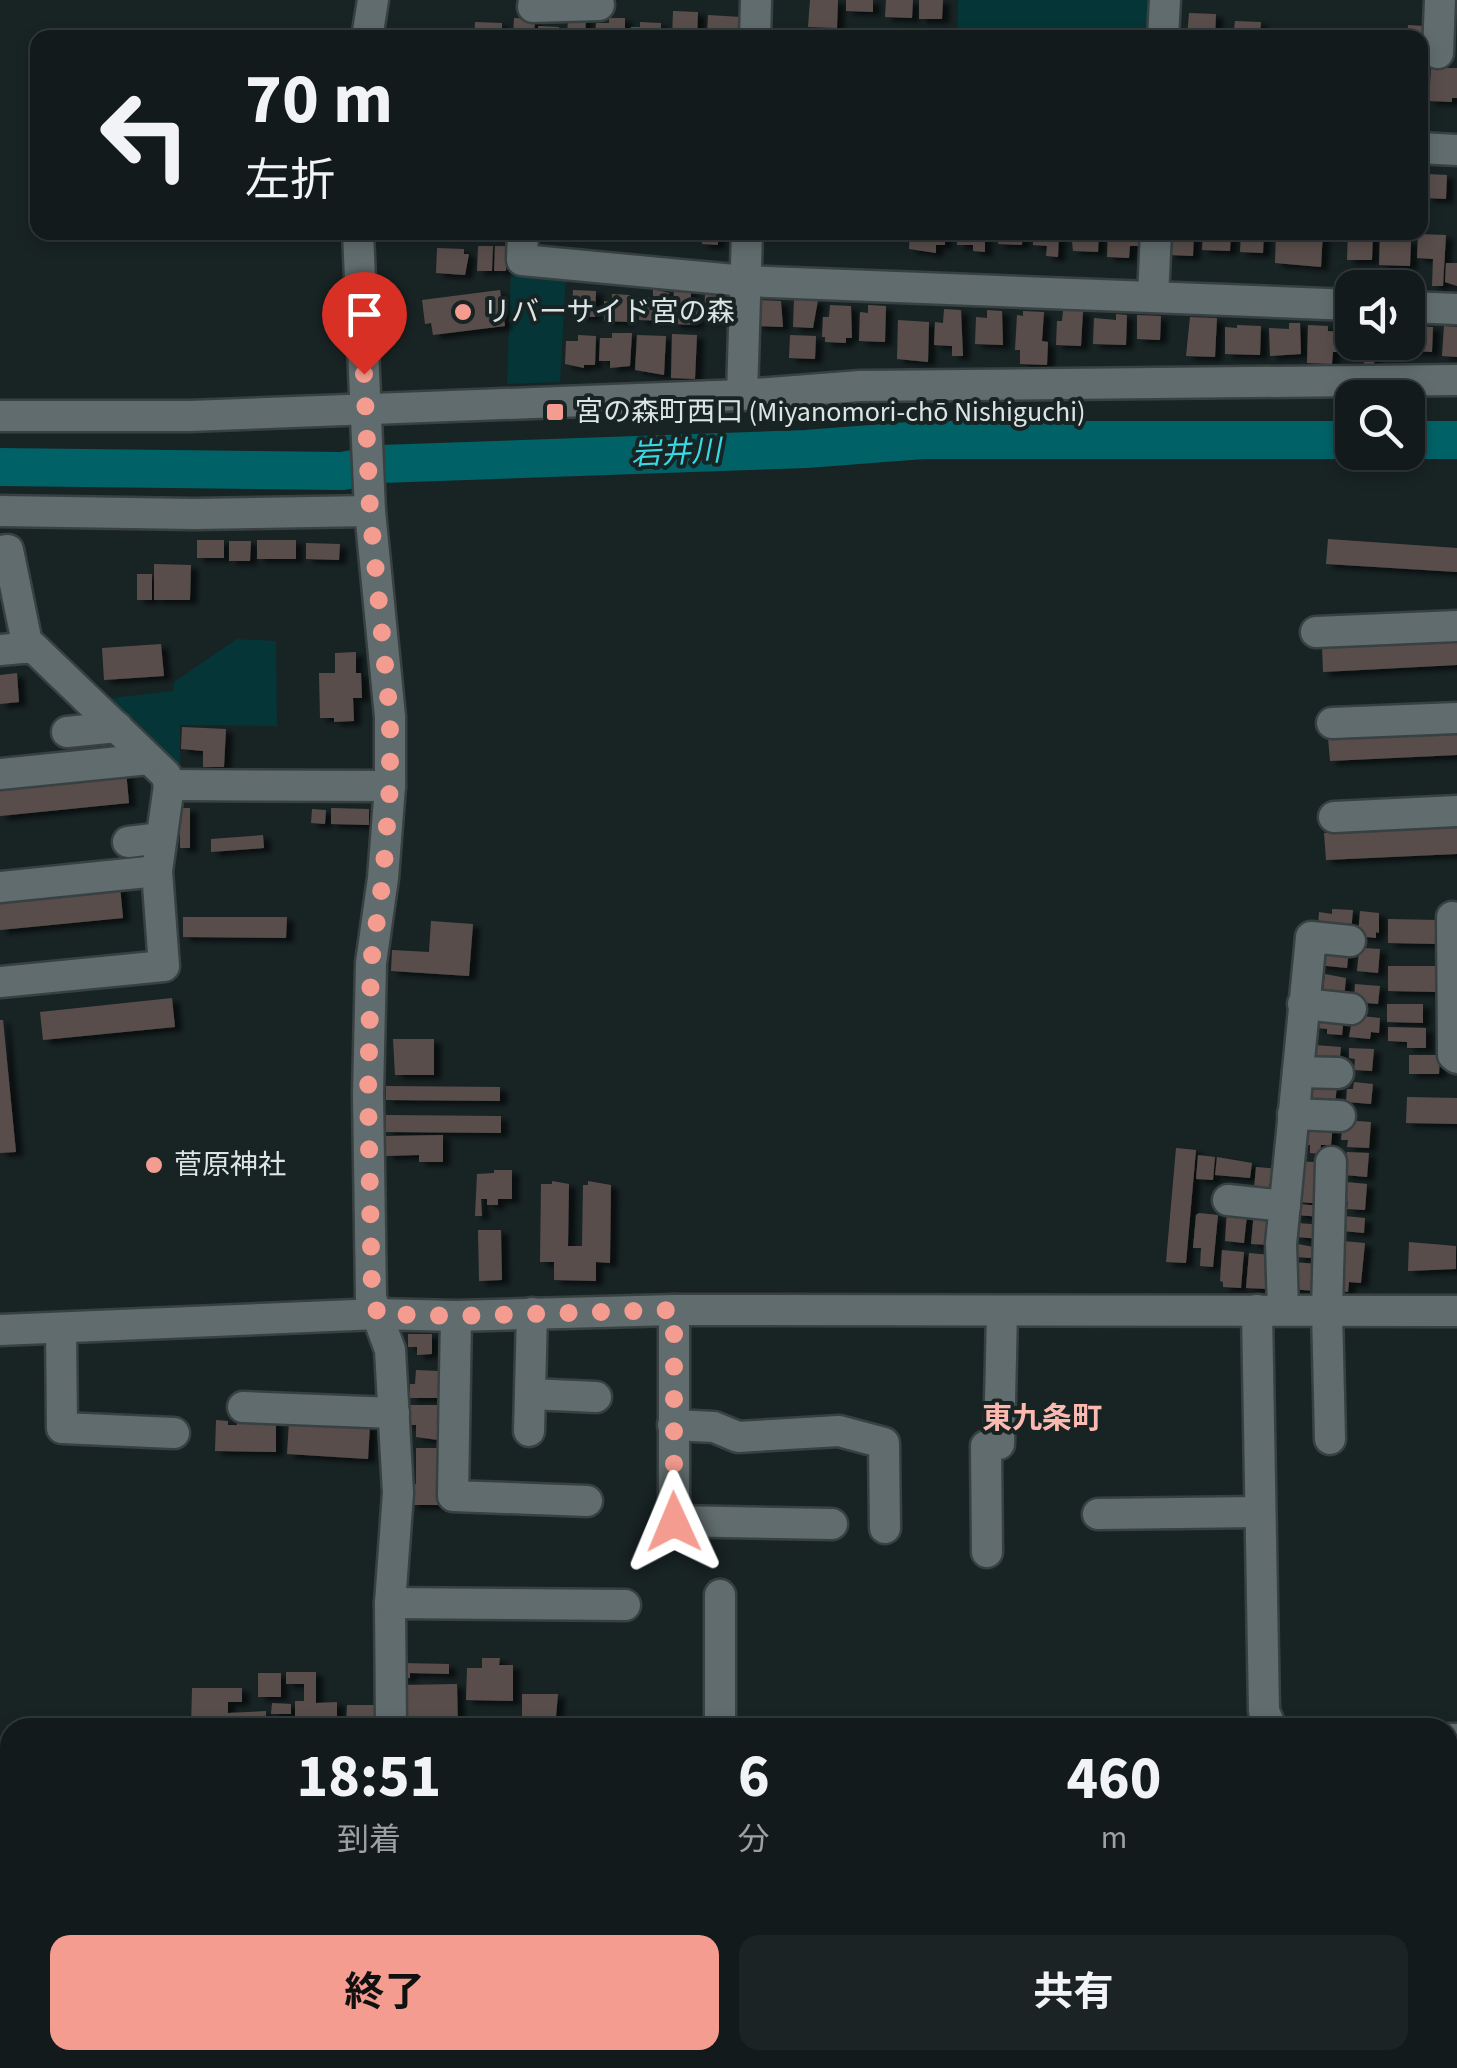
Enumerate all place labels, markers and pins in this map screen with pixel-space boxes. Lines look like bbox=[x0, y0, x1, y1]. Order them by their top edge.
pin bbox=[322, 272, 407, 375]
place label: リバーサイド宮の森 bbox=[483, 292, 734, 332]
marker: リバーサイド宮の森 bbox=[452, 301, 474, 323]
place label: 宮の森町西口 (Miyanomori-chō Nishiguchi) bbox=[575, 392, 1086, 432]
marker: 宮の森町西口 (Miyanomori-chō Nishiguchi) bbox=[544, 401, 566, 423]
place label: 菅原神社 bbox=[174, 1145, 286, 1185]
marker: 菅原神社 bbox=[143, 1154, 165, 1176]

